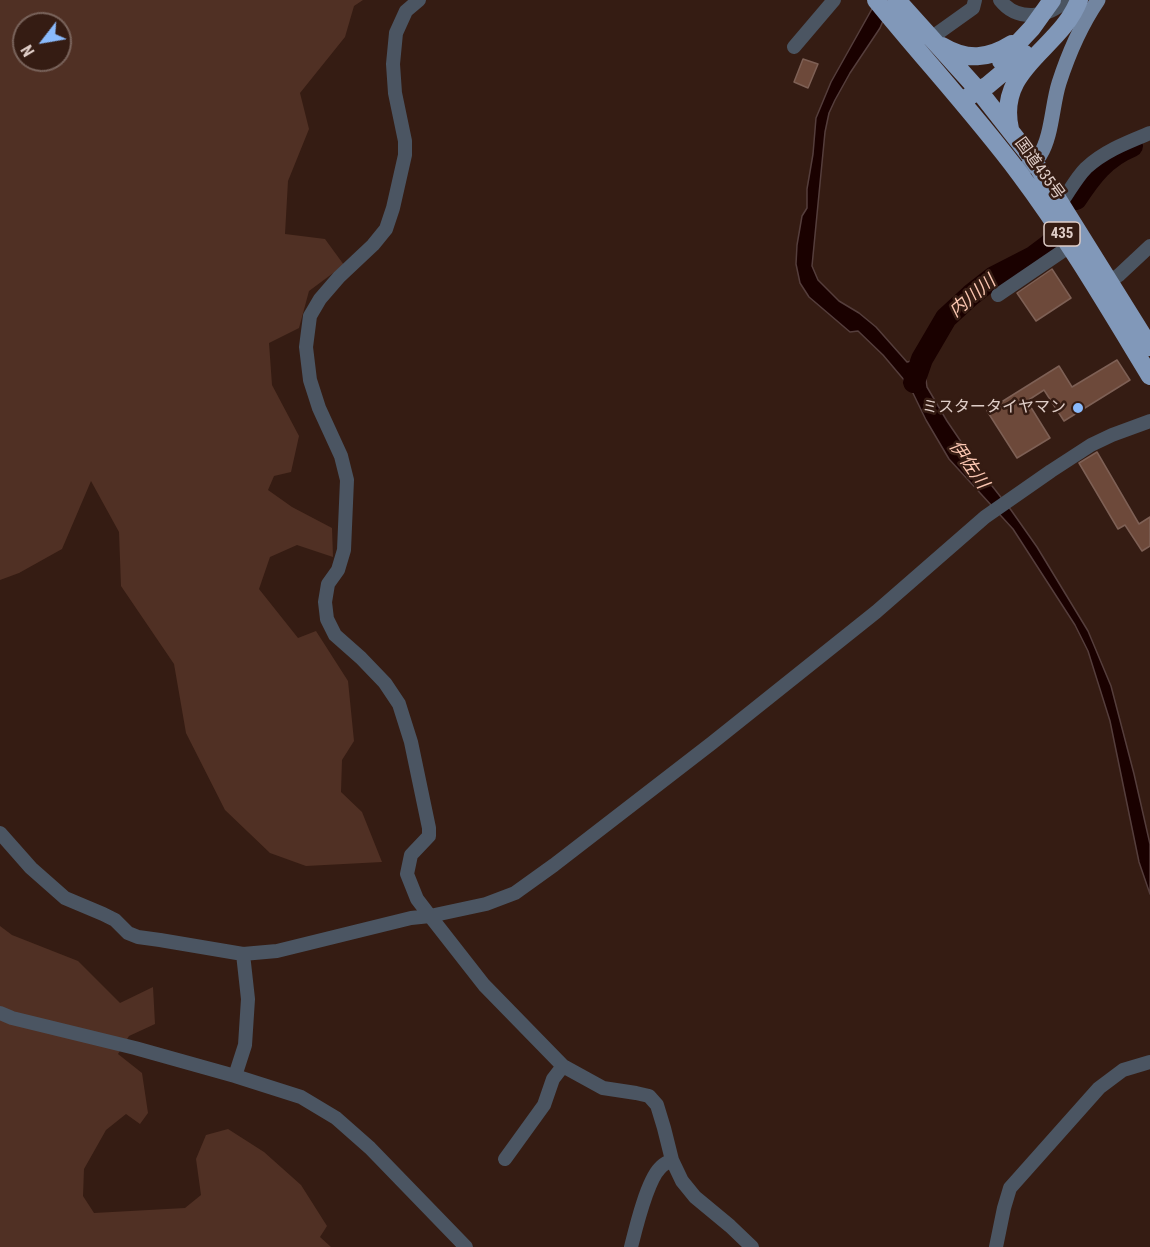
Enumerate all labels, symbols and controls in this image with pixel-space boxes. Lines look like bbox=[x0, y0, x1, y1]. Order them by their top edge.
north arrow bbox=[12, 12, 72, 72]
text: N bbox=[17, 41, 39, 60]
street label: 国道435号 bbox=[1010, 134, 1068, 204]
road number: 435 bbox=[1044, 222, 1080, 246]
water label: 内川川 bbox=[945, 271, 1001, 323]
place label: ミスタータイヤマン bbox=[922, 398, 1066, 418]
marker: ミスタータイヤマン bbox=[1071, 401, 1085, 415]
water label: 伊佐川 bbox=[944, 437, 992, 493]

